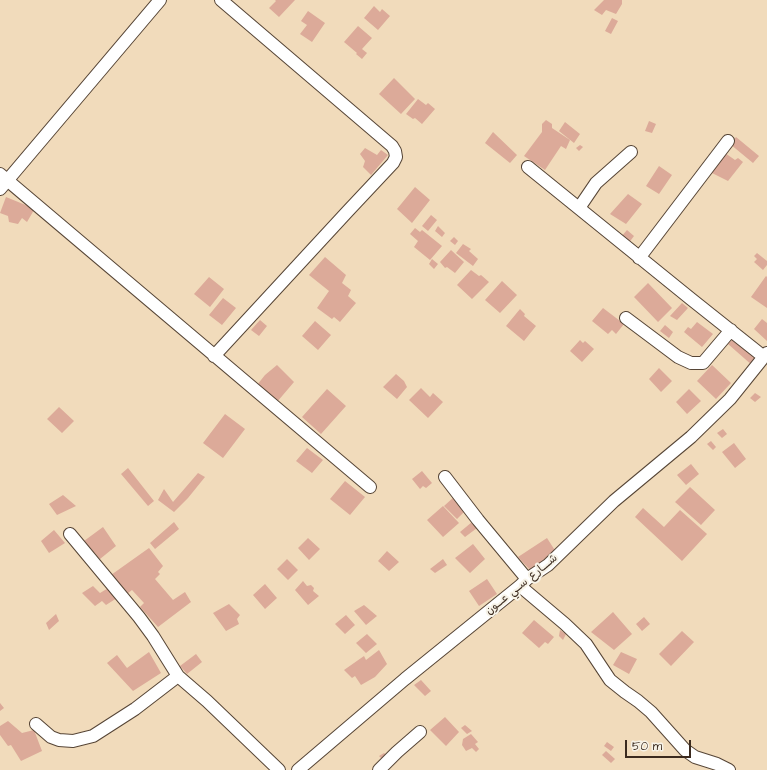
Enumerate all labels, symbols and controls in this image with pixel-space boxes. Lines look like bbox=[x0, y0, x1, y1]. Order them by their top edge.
street label: شــــارع ســي عـــون bbox=[483, 552, 561, 618]
scale bar bbox=[627, 732, 693, 758]
text: 50 m bbox=[632, 738, 662, 755]

